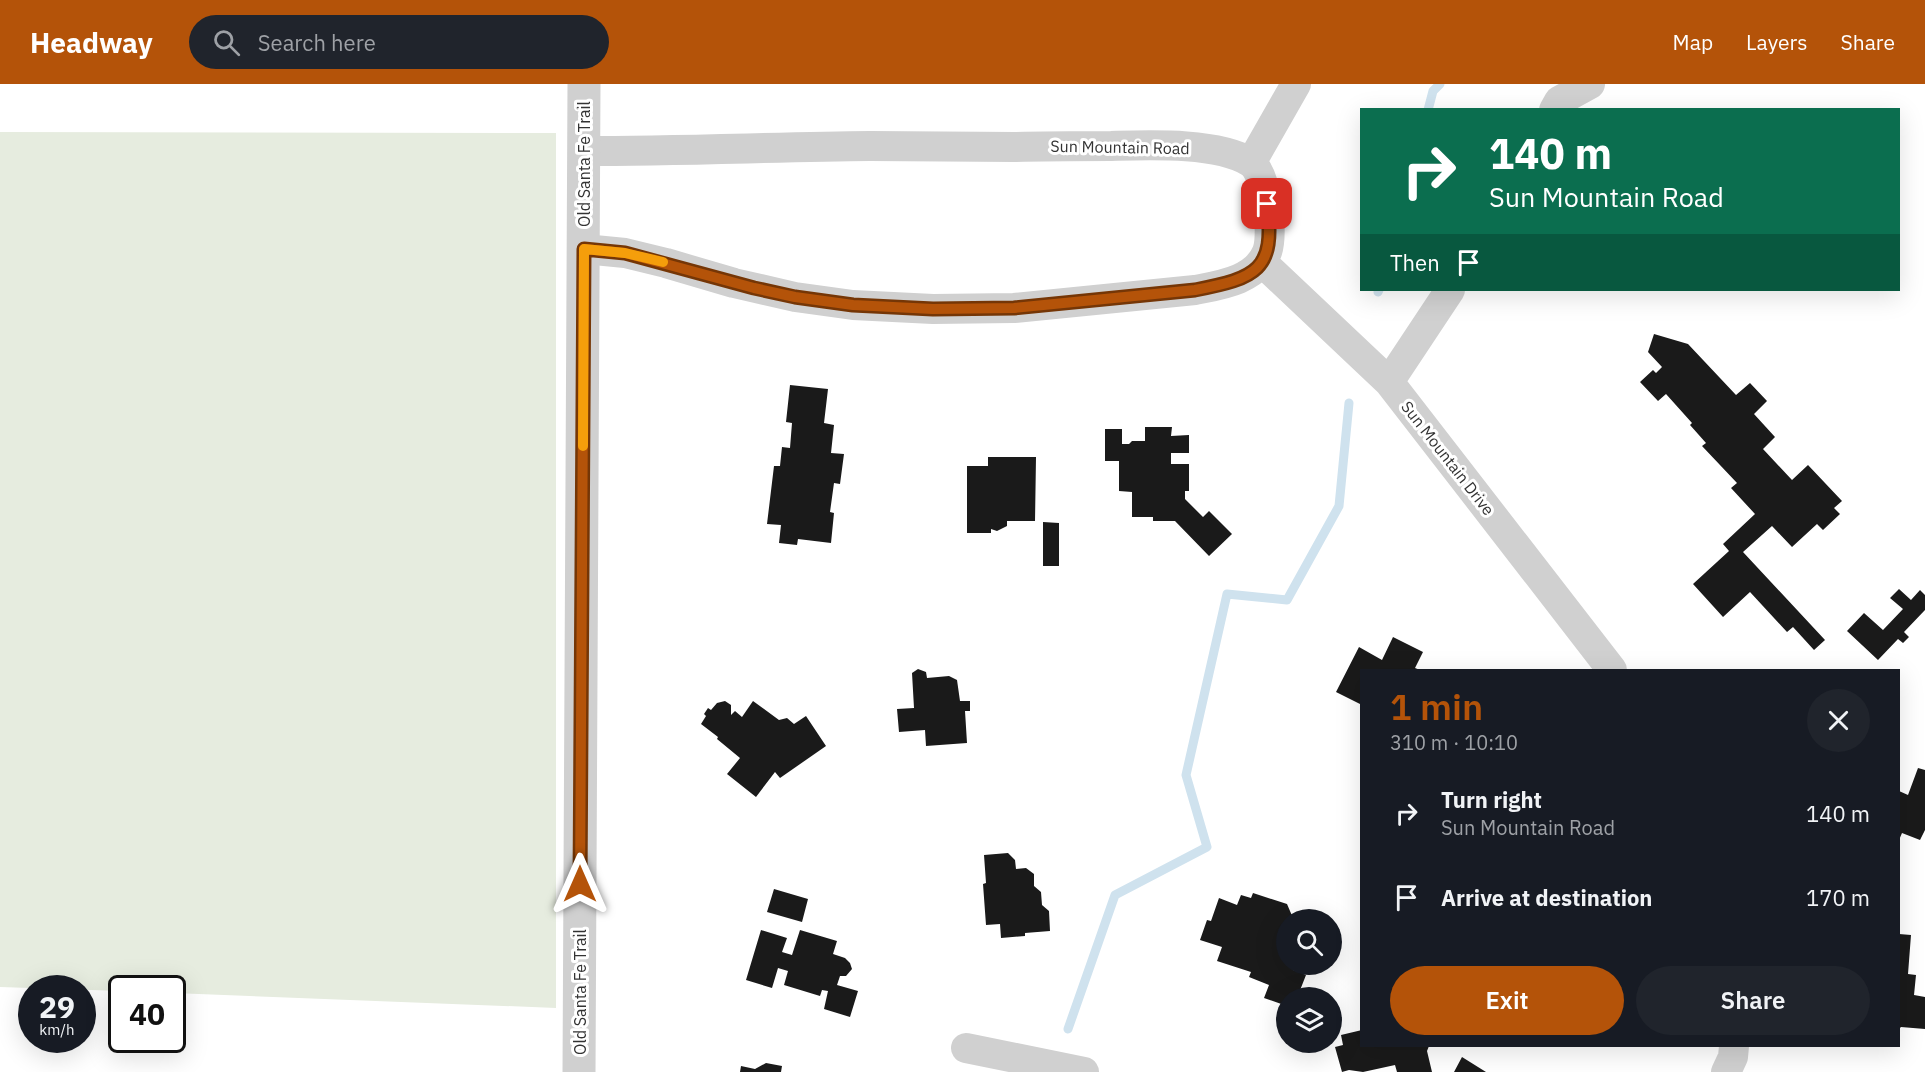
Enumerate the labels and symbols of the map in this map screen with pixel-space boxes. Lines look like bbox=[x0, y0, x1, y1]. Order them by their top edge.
street label: Old Santa Fe Trail bbox=[574, 101, 594, 227]
street label: Sun Mountain Road bbox=[1050, 136, 1190, 158]
pin bbox=[1241, 178, 1292, 229]
street label: Sun Mountain Drive bbox=[1397, 397, 1499, 519]
position arrow bbox=[548, 852, 612, 916]
street label: Old Santa Fe Trail bbox=[570, 929, 590, 1055]
speed limit sign: 40 bbox=[108, 975, 186, 1053]

